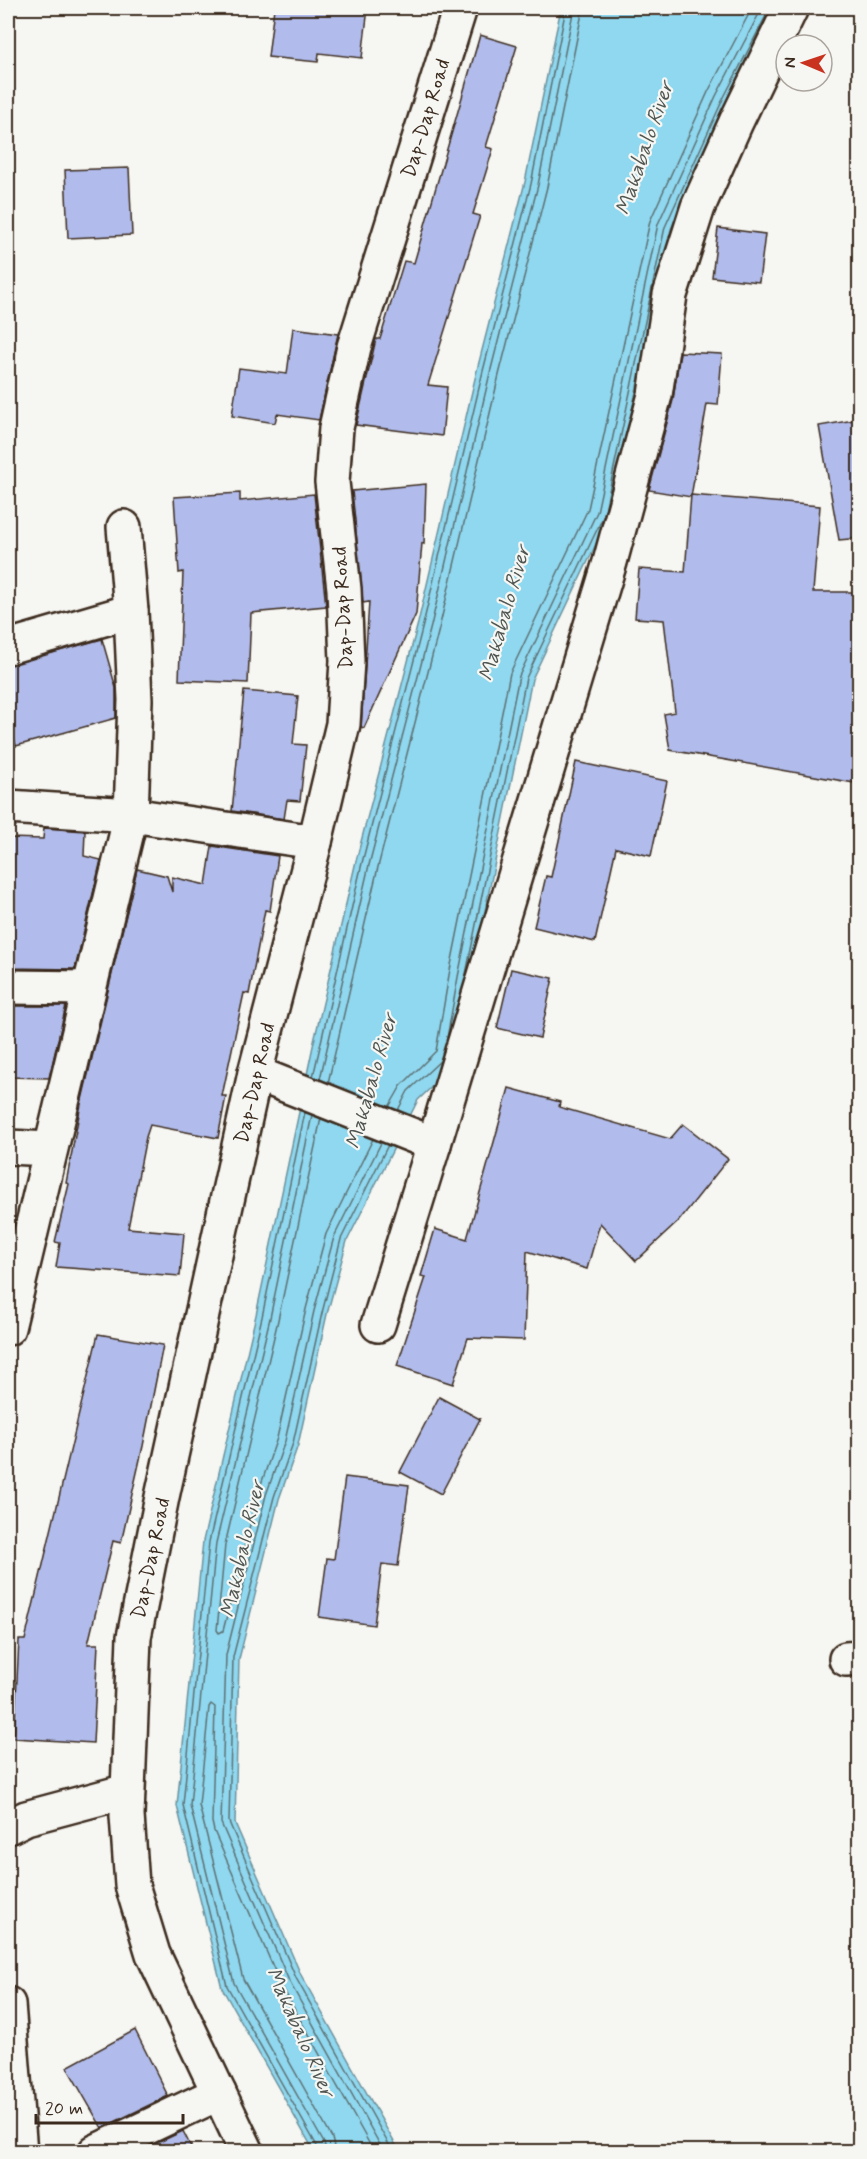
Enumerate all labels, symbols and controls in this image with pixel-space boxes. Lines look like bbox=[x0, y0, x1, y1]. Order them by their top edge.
north arrow bbox=[774, 33, 834, 93]
street label: Dap-Dap Road bbox=[396, 56, 457, 181]
text: N bbox=[780, 57, 801, 68]
water label: Makabalo River bbox=[609, 76, 682, 219]
water label: Makabalo River bbox=[472, 540, 538, 684]
street label: Dap-Dap Road bbox=[327, 546, 360, 670]
water label: Makabalo River bbox=[339, 1008, 405, 1152]
street label: Dap-Dap Road bbox=[228, 1020, 282, 1146]
water label: Makabalo River bbox=[214, 1476, 273, 1620]
street label: Dap-Dap Road bbox=[125, 1495, 177, 1621]
water label: Makabalo River bbox=[259, 1963, 342, 2104]
scale bar bbox=[36, 2087, 183, 2125]
text: 20 m bbox=[45, 2097, 83, 2121]

